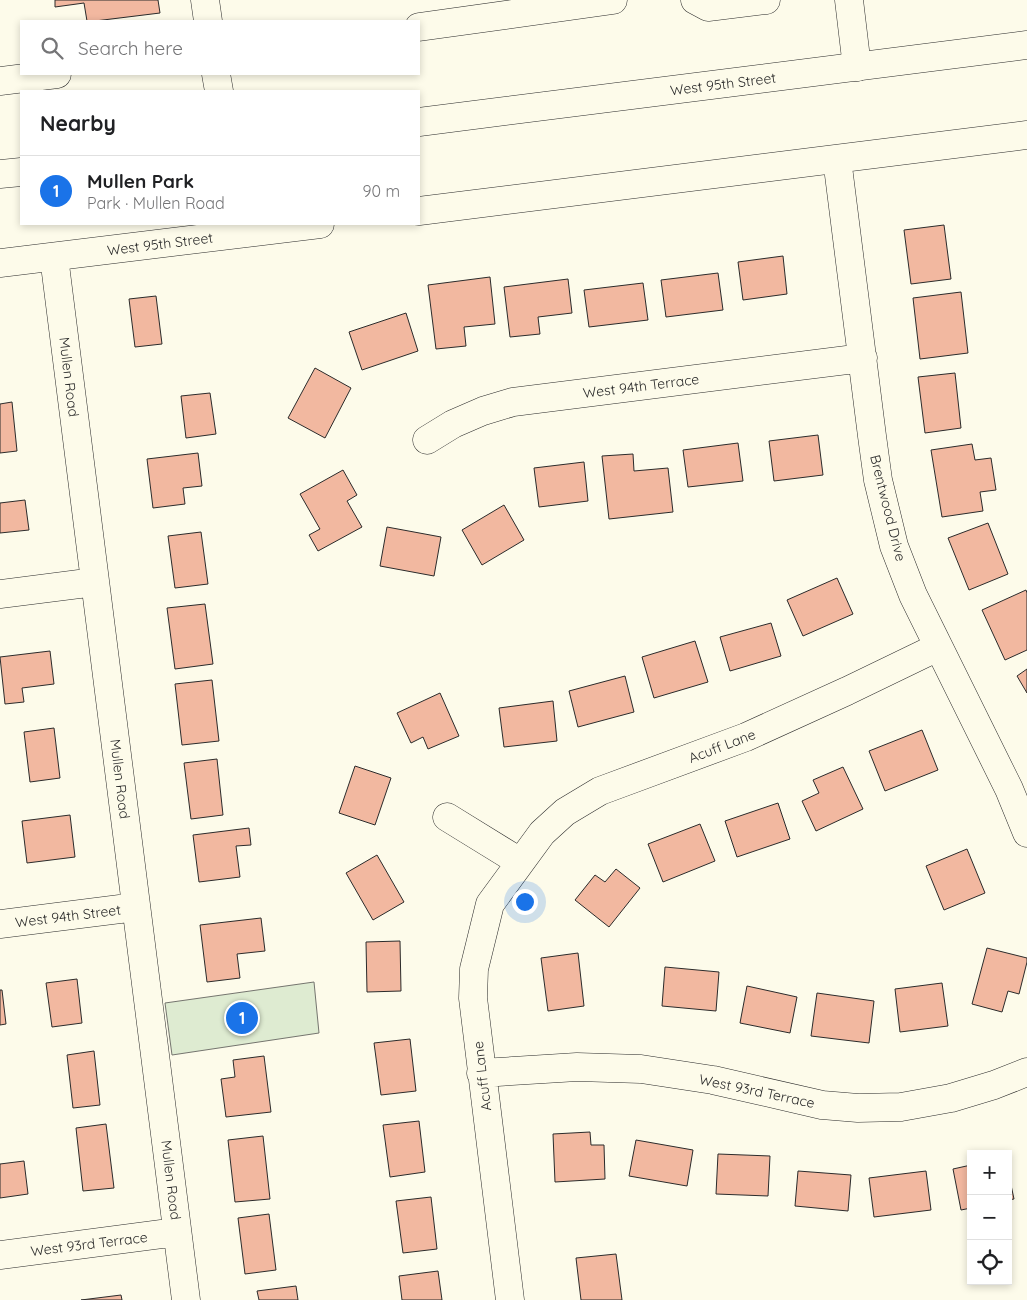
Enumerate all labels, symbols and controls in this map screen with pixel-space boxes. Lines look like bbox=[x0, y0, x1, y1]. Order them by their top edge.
search box bbox=[20, 20, 420, 75]
icon: search bbox=[38, 34, 66, 62]
text: Search here bbox=[78, 36, 183, 60]
street label: West 95th Street bbox=[669, 69, 777, 99]
text: Nearby bbox=[40, 110, 116, 136]
text: Mullen Park bbox=[87, 169, 194, 193]
text: 1 bbox=[53, 181, 59, 201]
text: 90 m bbox=[363, 181, 400, 201]
text: Park · Mullen Road bbox=[87, 193, 225, 213]
street label: West 95th Street bbox=[106, 229, 214, 259]
street label: Mullen Road bbox=[55, 336, 83, 418]
street label: West 94th Terrace bbox=[582, 370, 700, 402]
street label: Brentwood Drive bbox=[866, 453, 910, 563]
street label: Acuff Lane bbox=[686, 725, 758, 767]
street label: Mullen Road bbox=[106, 738, 134, 820]
your location bbox=[512, 889, 538, 915]
street label: West 94th Street bbox=[14, 901, 122, 931]
pin: 1 bbox=[226, 999, 258, 1037]
street label: Acuff Lane bbox=[469, 1040, 495, 1112]
street label: West 93rd Terrace bbox=[697, 1070, 817, 1112]
street label: Mullen Road bbox=[157, 1139, 185, 1221]
map controls bbox=[967, 1150, 1012, 1285]
button: + bbox=[967, 1150, 1012, 1195]
button: − bbox=[967, 1195, 1012, 1240]
street label: West 93rd Terrace bbox=[29, 1228, 149, 1260]
button: locate bbox=[967, 1240, 1012, 1285]

